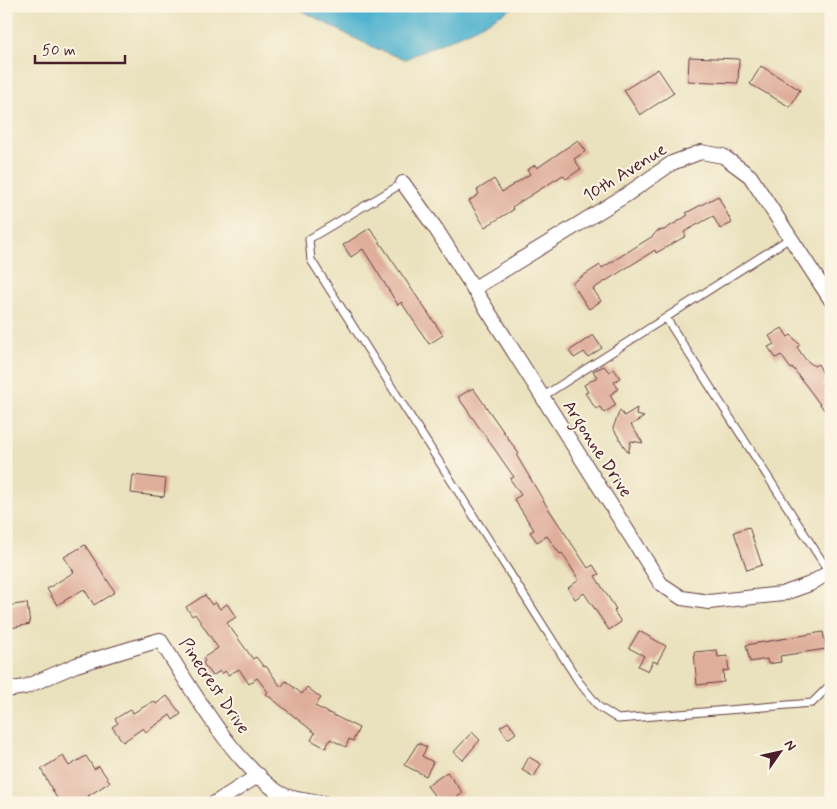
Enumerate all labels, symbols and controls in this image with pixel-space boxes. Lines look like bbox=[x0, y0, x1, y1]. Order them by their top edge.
scale bar bbox=[35, 32, 125, 64]
text: 50 m bbox=[42, 41, 76, 61]
street label: 10th Avenue bbox=[578, 138, 672, 208]
street label: Argonne Drive bbox=[555, 396, 637, 503]
street label: Pinecrest Drive bbox=[173, 633, 255, 739]
north arrow bbox=[754, 726, 804, 776]
text: N bbox=[780, 736, 800, 754]

